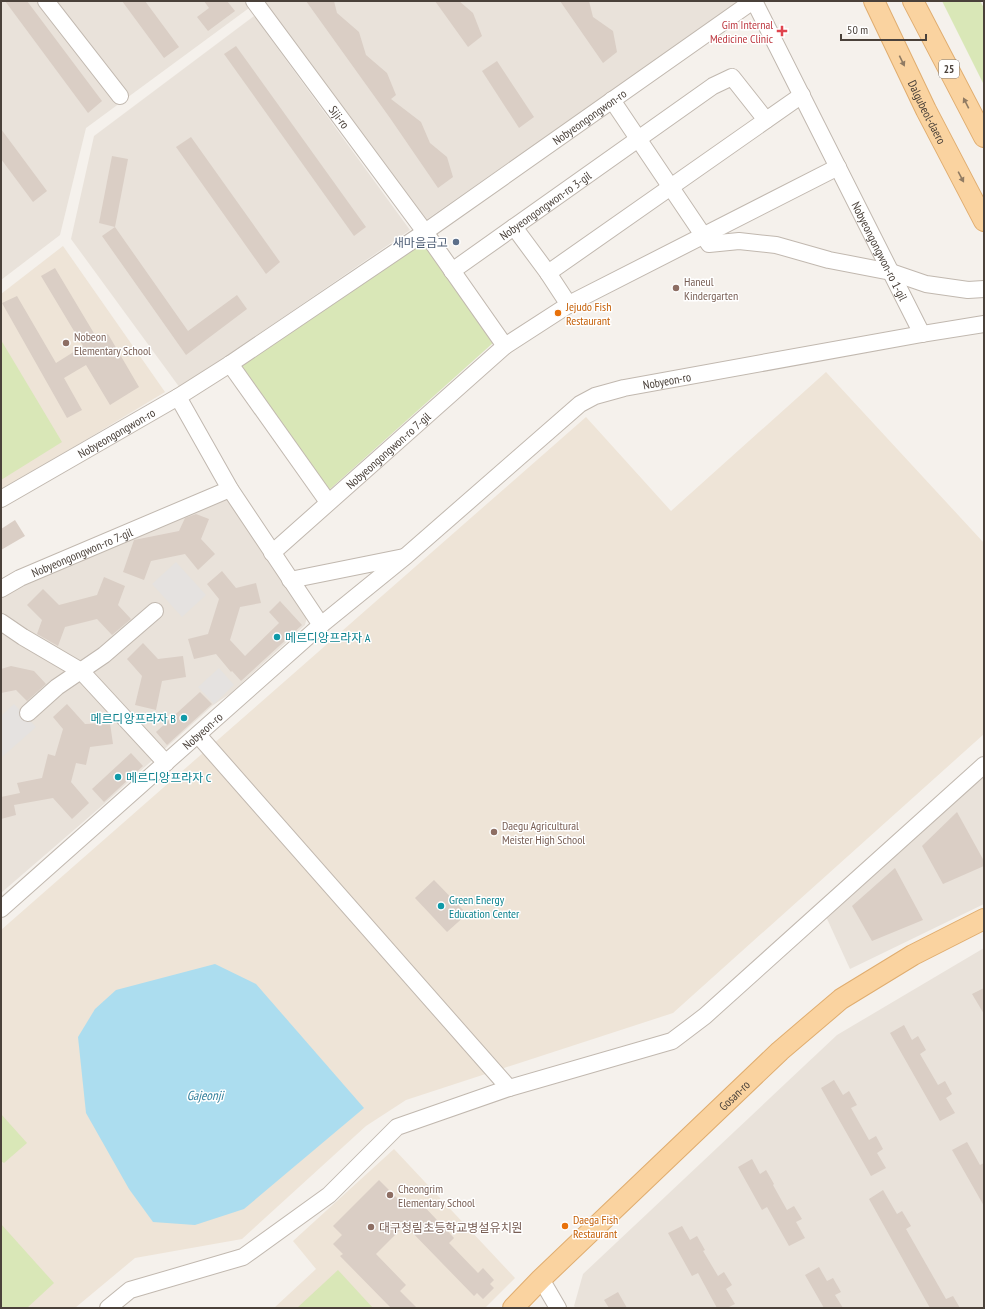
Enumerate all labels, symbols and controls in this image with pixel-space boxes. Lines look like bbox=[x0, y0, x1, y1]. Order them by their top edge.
scale bar bbox=[841, 16, 926, 42]
place label: Gim Internal Medicine Clinic bbox=[710, 17, 774, 46]
text: 50 m bbox=[847, 22, 868, 37]
marker: Gim Internal Medicine Clinic bbox=[776, 25, 788, 37]
one-way arrow bbox=[899, 56, 905, 67]
road number: 25 bbox=[939, 60, 959, 78]
street label: Dalgubeol-daero bbox=[905, 77, 950, 146]
street label: Nobyeongongwon-ro bbox=[549, 85, 629, 148]
one-way arrow bbox=[963, 97, 969, 109]
street label: Siji-ro bbox=[326, 102, 353, 131]
street label: Nobyeongongwon-ro 3-gil bbox=[496, 167, 594, 243]
one-way arrow bbox=[958, 172, 965, 183]
street label: Nobyeongongwon-ro 1-gil bbox=[849, 199, 911, 303]
place label: 새마을금고 bbox=[393, 235, 448, 250]
marker: 새마을금고 bbox=[451, 237, 461, 247]
place label: Haneul Kindergarten bbox=[684, 274, 738, 303]
marker: Haneul Kindergarten bbox=[671, 283, 681, 293]
place label: Jejudo Fish Restaurant bbox=[565, 299, 611, 328]
marker: Jejudo Fish Restaurant bbox=[553, 308, 563, 318]
place label: Nobeon Elementary School bbox=[74, 329, 151, 358]
marker: Nobeon Elementary School bbox=[61, 338, 71, 348]
street label: Nobyeon-ro bbox=[642, 369, 692, 392]
street label: Nobyeongongwon-ro bbox=[75, 404, 158, 461]
street label: Nobyeongongwon-ro 7-gil bbox=[342, 408, 434, 492]
street label: Nobyeongongwon-ro 7-gil bbox=[29, 524, 135, 580]
place label: 메르디앙프라자 A bbox=[285, 630, 371, 645]
marker: 메르디앙프라자 A bbox=[272, 632, 282, 642]
street label: Nobyeon-ro bbox=[179, 709, 225, 752]
place label: 메르디앙프라자 B bbox=[91, 711, 176, 726]
marker: 메르디앙프라자 B bbox=[179, 713, 189, 723]
place label: 메르디앙프라자 C bbox=[126, 770, 212, 785]
marker: 메르디앙프라자 C bbox=[113, 772, 123, 782]
place label: Daegu Agricultural Meister High School bbox=[502, 818, 585, 847]
marker: Daegu Agricultural Meister High School bbox=[489, 827, 499, 837]
place label: Green Energy Education Center bbox=[449, 892, 520, 921]
marker: Green Energy Education Center bbox=[436, 901, 446, 911]
street label: Gosan-ro bbox=[715, 1077, 753, 1113]
water label: Gajeonji bbox=[187, 1087, 225, 1104]
place label: Cheongrim Elementary School bbox=[398, 1181, 475, 1210]
marker: Cheongrim Elementary School bbox=[385, 1190, 395, 1200]
place label: Daega Fish Restaurant bbox=[573, 1212, 618, 1241]
place label: 대구청림초등학교병설유치원 bbox=[379, 1220, 523, 1235]
marker: Daega Fish Restaurant bbox=[560, 1221, 570, 1231]
marker: 대구청림초등학교병설유치원 bbox=[366, 1222, 376, 1232]

